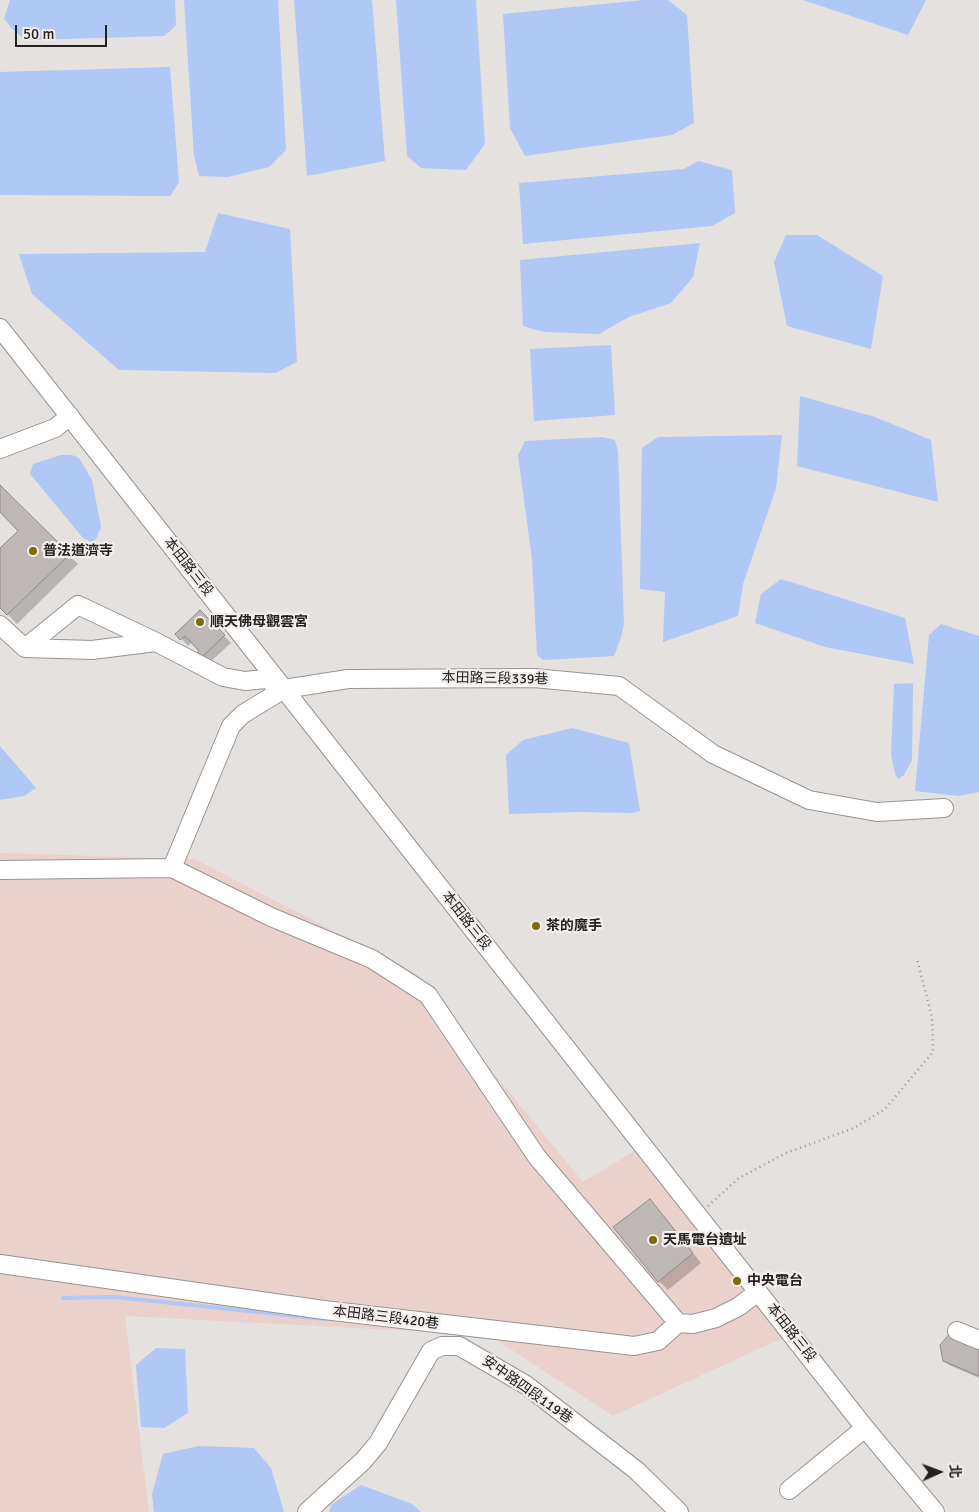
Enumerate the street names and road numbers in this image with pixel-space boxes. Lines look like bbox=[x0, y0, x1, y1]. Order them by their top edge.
street label: 本田路三段 bbox=[160, 534, 216, 600]
street label: 本田路三段339巷 bbox=[442, 670, 548, 688]
street label: 本田路三段 bbox=[438, 888, 494, 954]
street label: 本田路三段 bbox=[763, 1300, 819, 1366]
street label: 本田路三段420巷 bbox=[332, 1303, 440, 1333]
street label: 安中路四段119巷 bbox=[478, 1353, 576, 1427]

